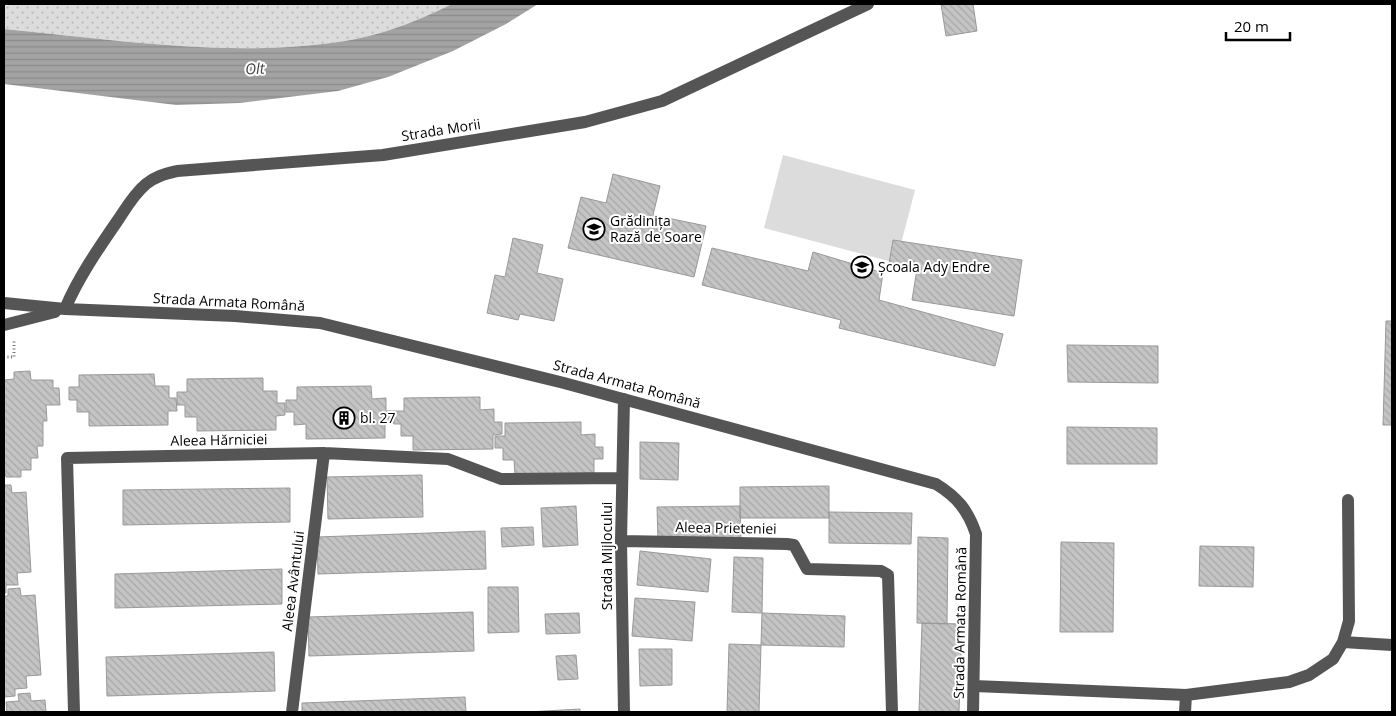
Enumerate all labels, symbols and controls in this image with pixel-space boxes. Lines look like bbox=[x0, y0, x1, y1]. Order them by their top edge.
scale bar bbox=[1226, 10, 1290, 42]
text: 20 m bbox=[1234, 16, 1269, 36]
water label: Olt bbox=[245, 57, 266, 78]
street label: Strada Morii bbox=[400, 114, 482, 145]
place label: Grădinița Rază de Soare bbox=[610, 211, 702, 246]
school or university icon: Grădinița Rază de Soare bbox=[582, 217, 606, 241]
school or university icon: Școala Ady Endre bbox=[850, 255, 874, 279]
place label: Școala Ady Endre bbox=[878, 257, 990, 276]
street label: Strada Armata Română bbox=[153, 288, 305, 315]
street label: Strada Armata Română bbox=[551, 355, 703, 412]
building icon: bl. 27 bbox=[332, 406, 356, 430]
place label: bl. 27 bbox=[360, 408, 395, 427]
street label: Aleea Hărniciei bbox=[170, 429, 268, 450]
street label: Strada Mijlocului bbox=[597, 502, 616, 610]
street label: Aleea Prieteniei bbox=[675, 517, 777, 538]
street label: Aleea Avântului bbox=[277, 530, 308, 632]
street label: Strada Armata Română bbox=[949, 547, 970, 699]

